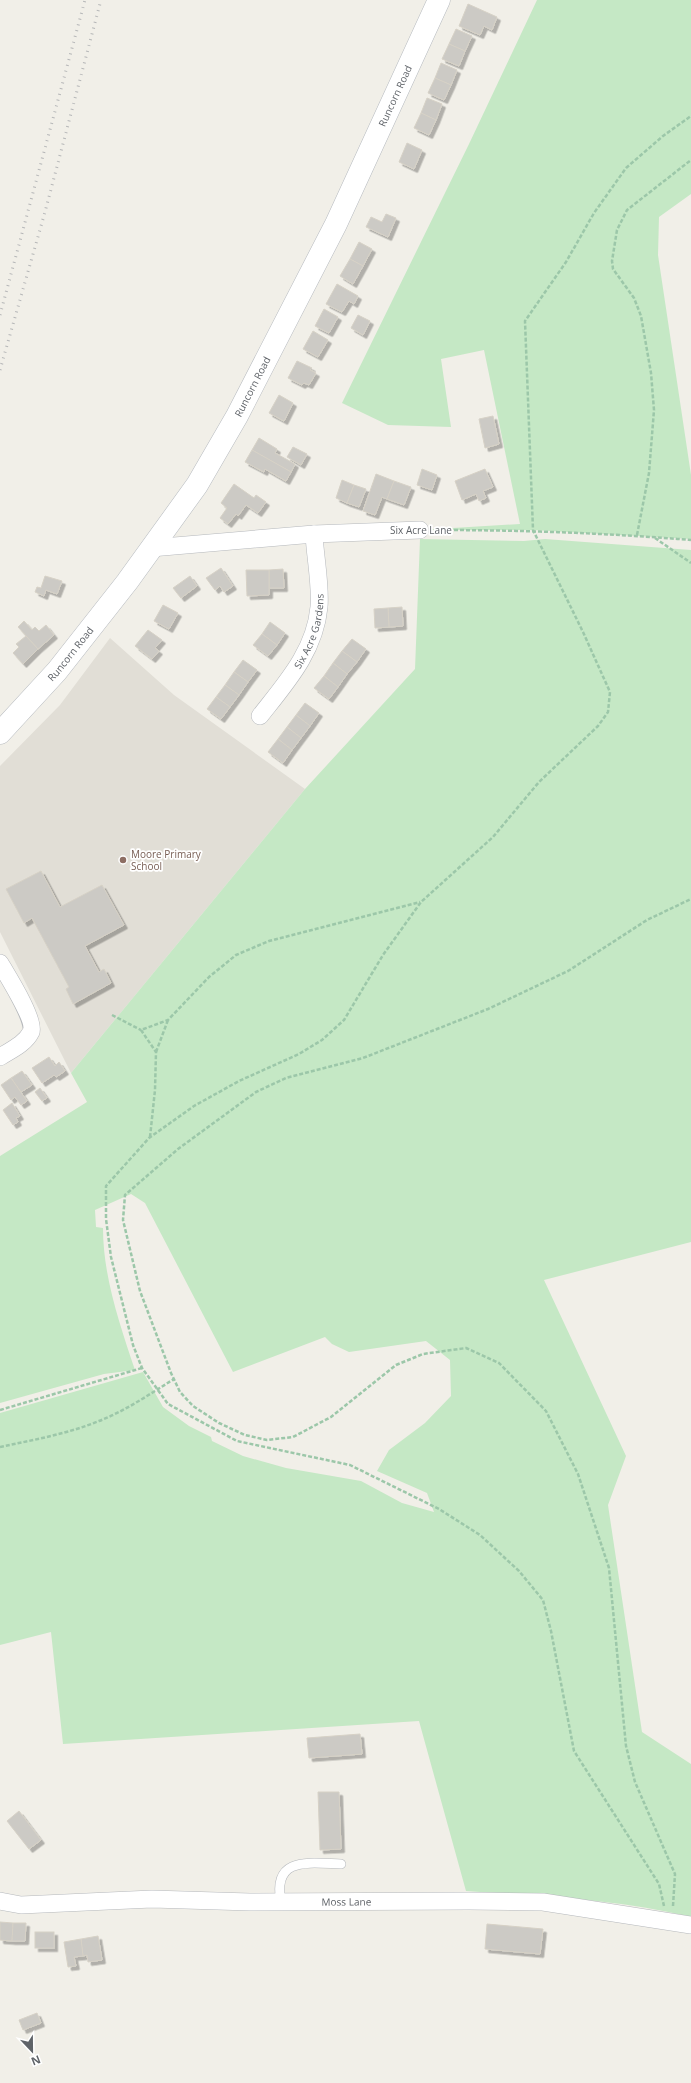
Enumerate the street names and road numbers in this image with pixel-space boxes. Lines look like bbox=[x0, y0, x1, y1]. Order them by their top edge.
street label: Runcorn Road bbox=[375, 63, 415, 129]
street label: Runcorn Road bbox=[231, 354, 274, 419]
street label: Six Acre Lane bbox=[390, 523, 452, 537]
street label: Six Acre Gardens bbox=[291, 593, 326, 671]
street label: Runcorn Road bbox=[44, 624, 96, 684]
street label: Moss Lane bbox=[322, 1894, 372, 1909]

